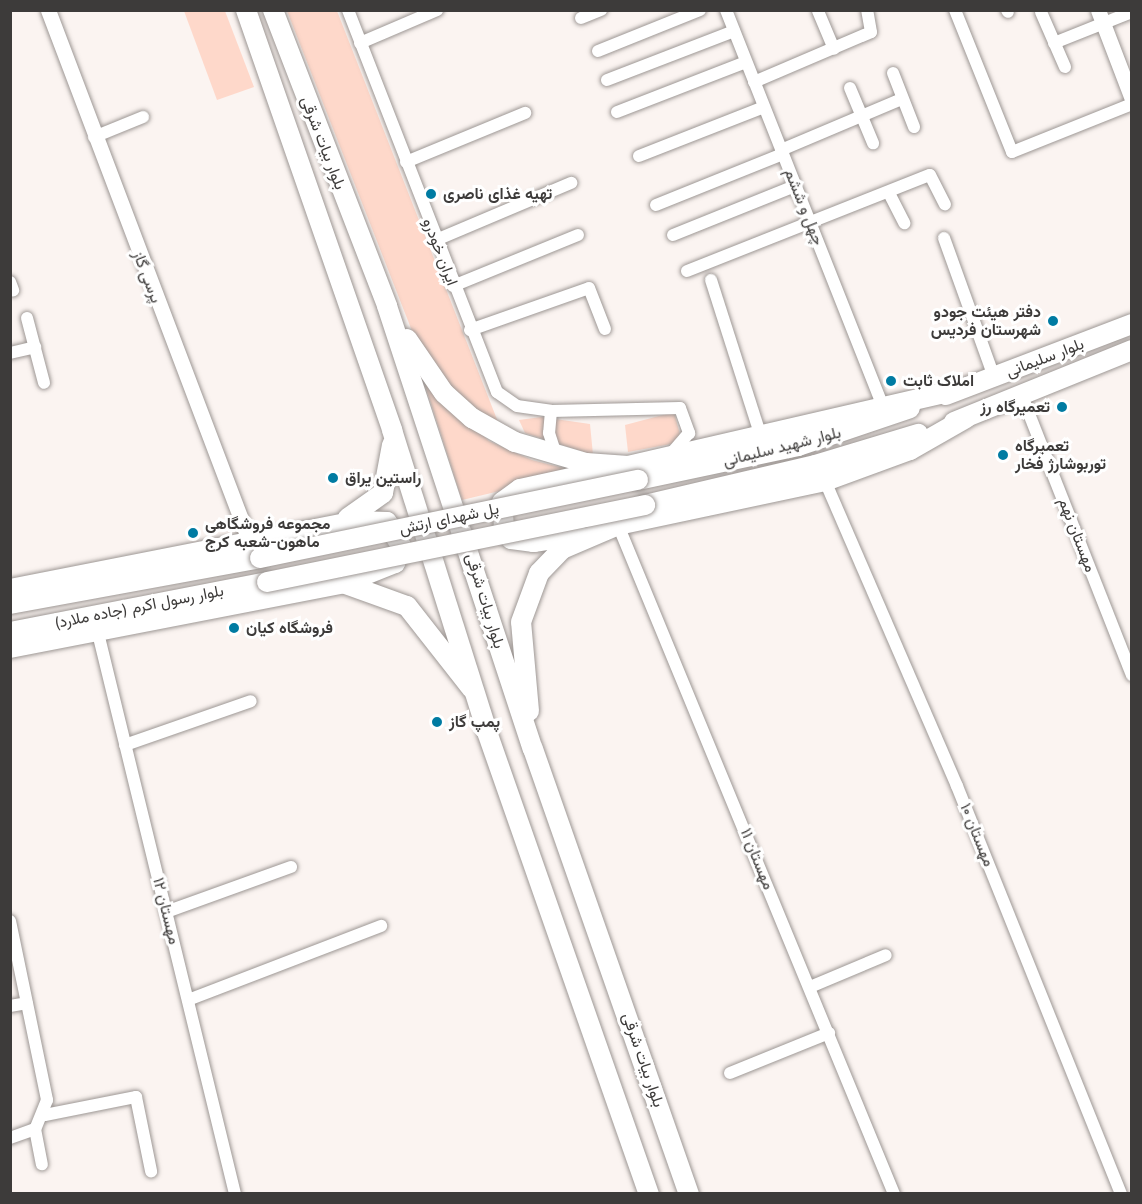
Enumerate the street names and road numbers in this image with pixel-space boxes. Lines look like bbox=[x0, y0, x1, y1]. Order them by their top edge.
street label: بلوار بیات شرقی bbox=[296, 94, 350, 192]
street label: چهل و ششم bbox=[780, 166, 828, 248]
street label: ایران خودرو bbox=[418, 216, 462, 288]
street label: پرسی گاز bbox=[128, 248, 166, 306]
street label: بلوار سلیمانی bbox=[1003, 334, 1087, 382]
street label: بلوار شهید سلیمانی bbox=[721, 423, 843, 471]
street label: مهستان نهم bbox=[1054, 495, 1100, 575]
street label: پل شهدای ارتش bbox=[397, 499, 501, 539]
street label: بلوار بیات شرقی bbox=[461, 551, 509, 651]
street label: بلوار رسول اکرم (جاده ملارد) bbox=[53, 581, 225, 633]
street label: مهستان ۱۰ bbox=[956, 801, 998, 869]
street label: مهستان ۱۱ bbox=[736, 826, 778, 892]
street label: مهستان ۱۲ bbox=[148, 876, 184, 946]
street label: بلوار بیات شرقی bbox=[618, 1010, 668, 1110]

